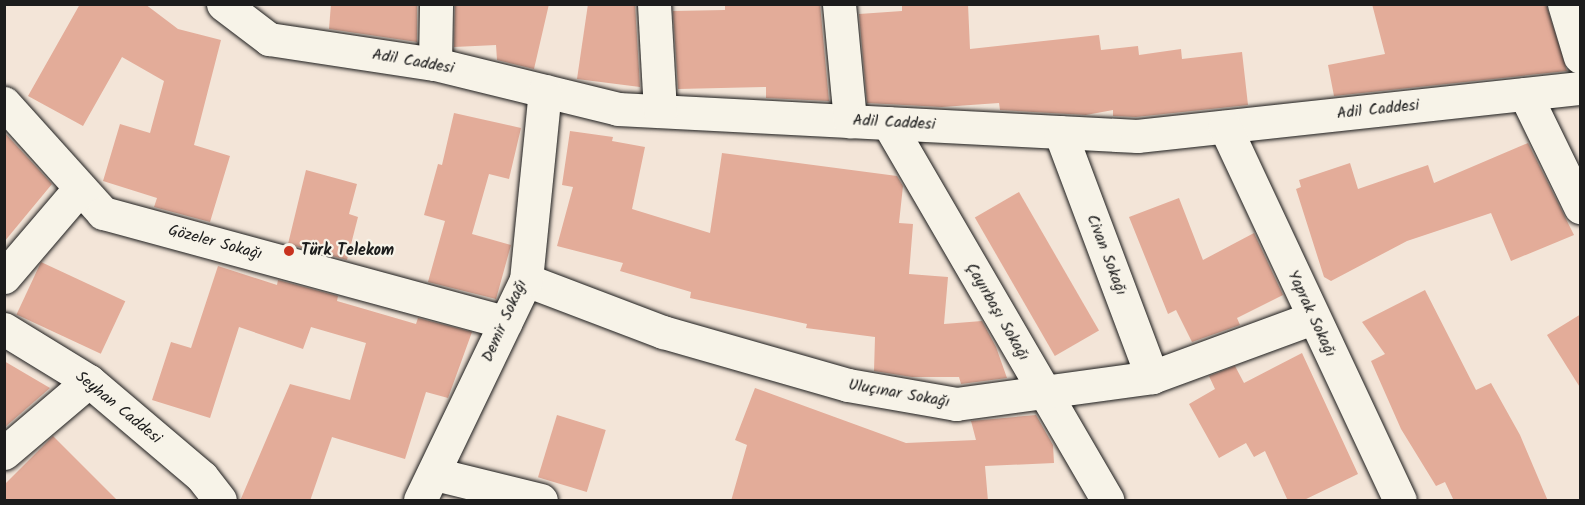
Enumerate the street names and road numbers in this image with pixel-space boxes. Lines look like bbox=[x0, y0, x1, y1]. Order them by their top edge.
street label: Adil Caddesi bbox=[371, 45, 455, 79]
street label: Adil Caddesi bbox=[1336, 96, 1420, 124]
street label: Adil Caddesi bbox=[852, 111, 936, 135]
street label: Civan Sokağı bbox=[1082, 212, 1130, 298]
street label: Gözeler Sokağı bbox=[166, 221, 264, 265]
street label: Çayırbaşı Sokağı bbox=[961, 260, 1033, 364]
street label: Yaprak Sokağı bbox=[1283, 268, 1339, 360]
street label: Demir Sokağı bbox=[478, 277, 532, 365]
street label: Seyhan Caddesi bbox=[71, 367, 165, 449]
street label: Uluçınar Sokağı bbox=[847, 376, 951, 412]

